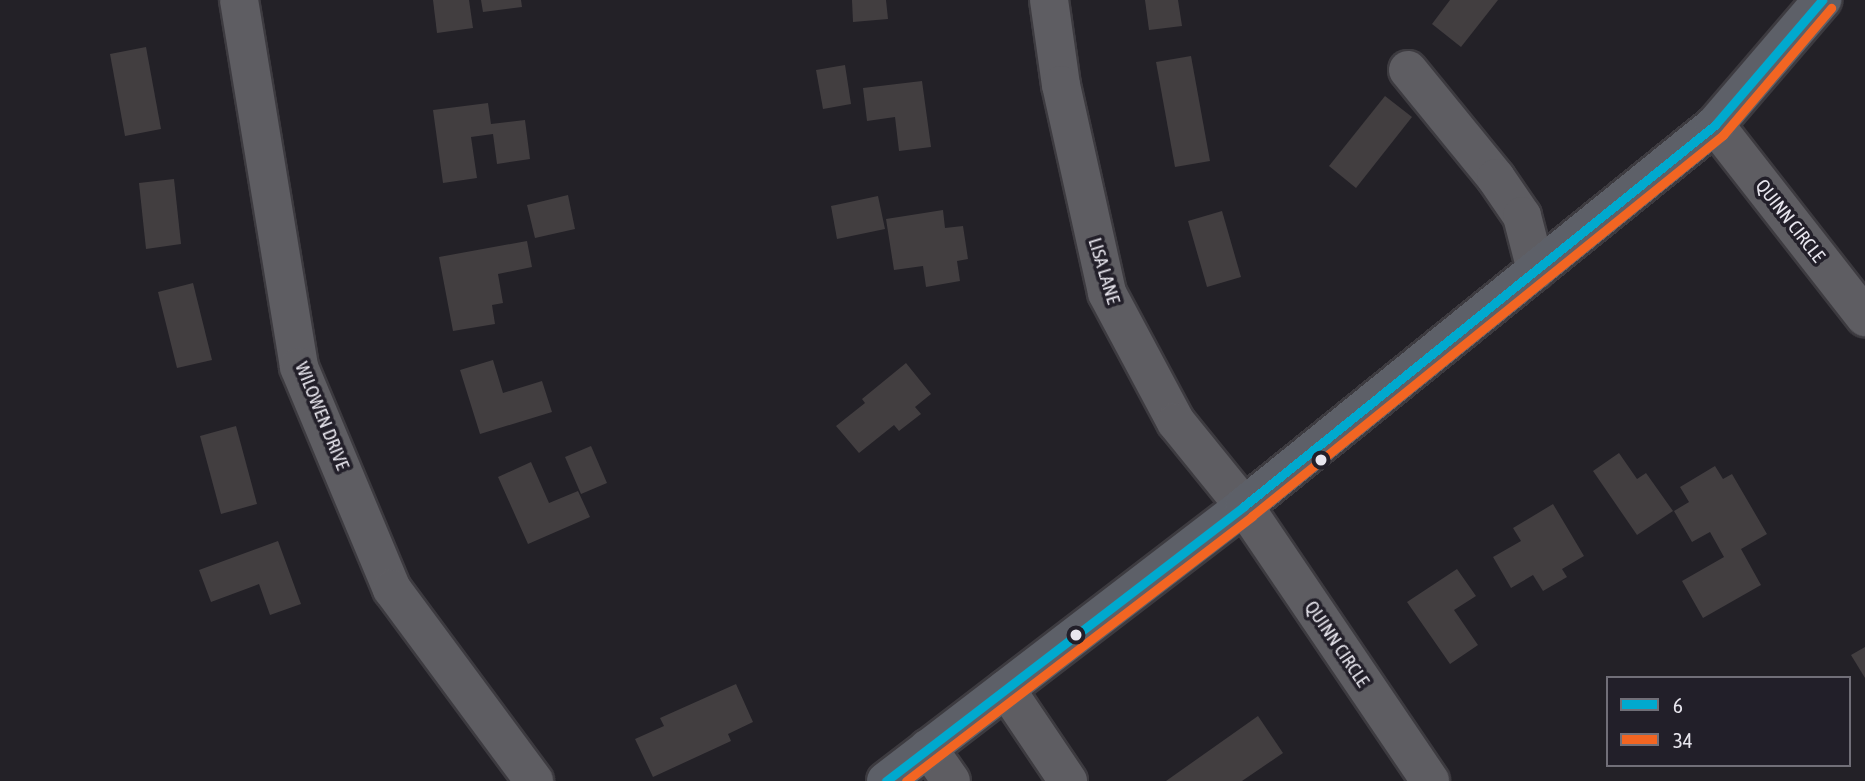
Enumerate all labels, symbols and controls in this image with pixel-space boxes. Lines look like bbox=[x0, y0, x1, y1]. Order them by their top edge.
street label: QUINN CIRCLE bbox=[1751, 175, 1829, 267]
street label: LISA LANE bbox=[1083, 235, 1125, 307]
street label: WILOWEN DRIVE bbox=[290, 359, 354, 473]
unlabelled marker bbox=[1314, 453, 1328, 467]
street label: QUINN CIRCLE bbox=[1300, 597, 1374, 691]
unlabelled marker bbox=[1069, 628, 1083, 642]
legend bbox=[1606, 676, 1851, 767]
text: 6 bbox=[1673, 693, 1683, 717]
text: 34 bbox=[1673, 728, 1693, 752]

